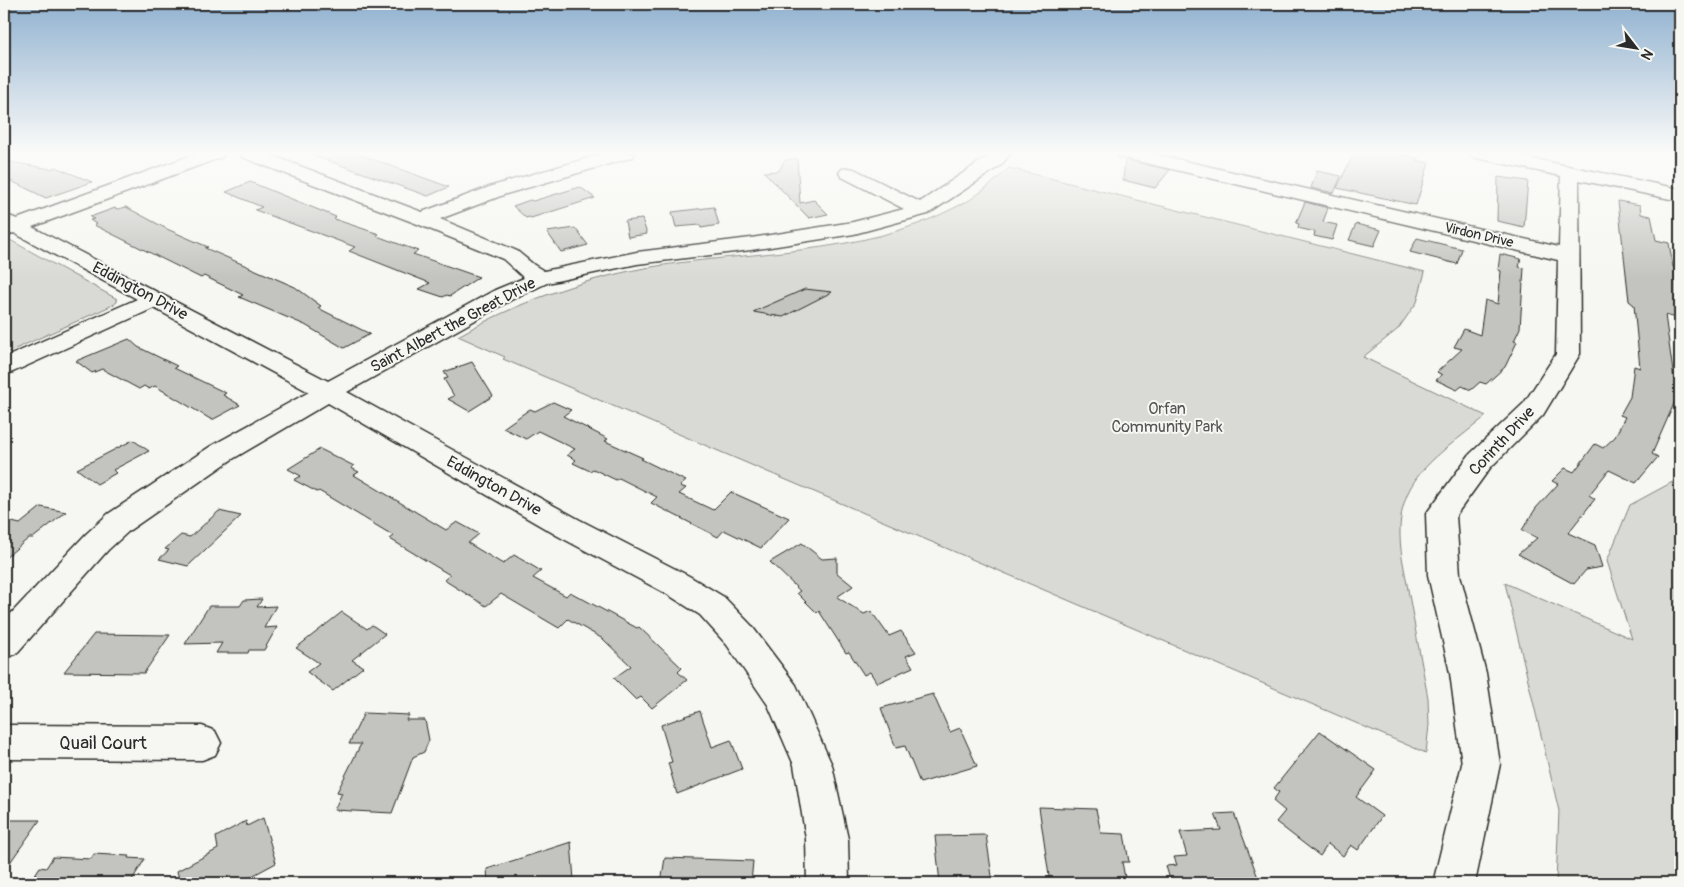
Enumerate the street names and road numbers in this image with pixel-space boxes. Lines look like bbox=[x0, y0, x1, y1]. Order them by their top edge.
street label: Virdon Drive bbox=[1443, 219, 1515, 251]
street label: Eddington Drive bbox=[89, 257, 191, 325]
street label: Saint Albert the Great Drive bbox=[367, 273, 539, 377]
street label: Corinth Drive bbox=[1465, 402, 1539, 480]
street label: Eddington Drive bbox=[443, 452, 545, 520]
street label: Quail Court bbox=[59, 731, 147, 755]

